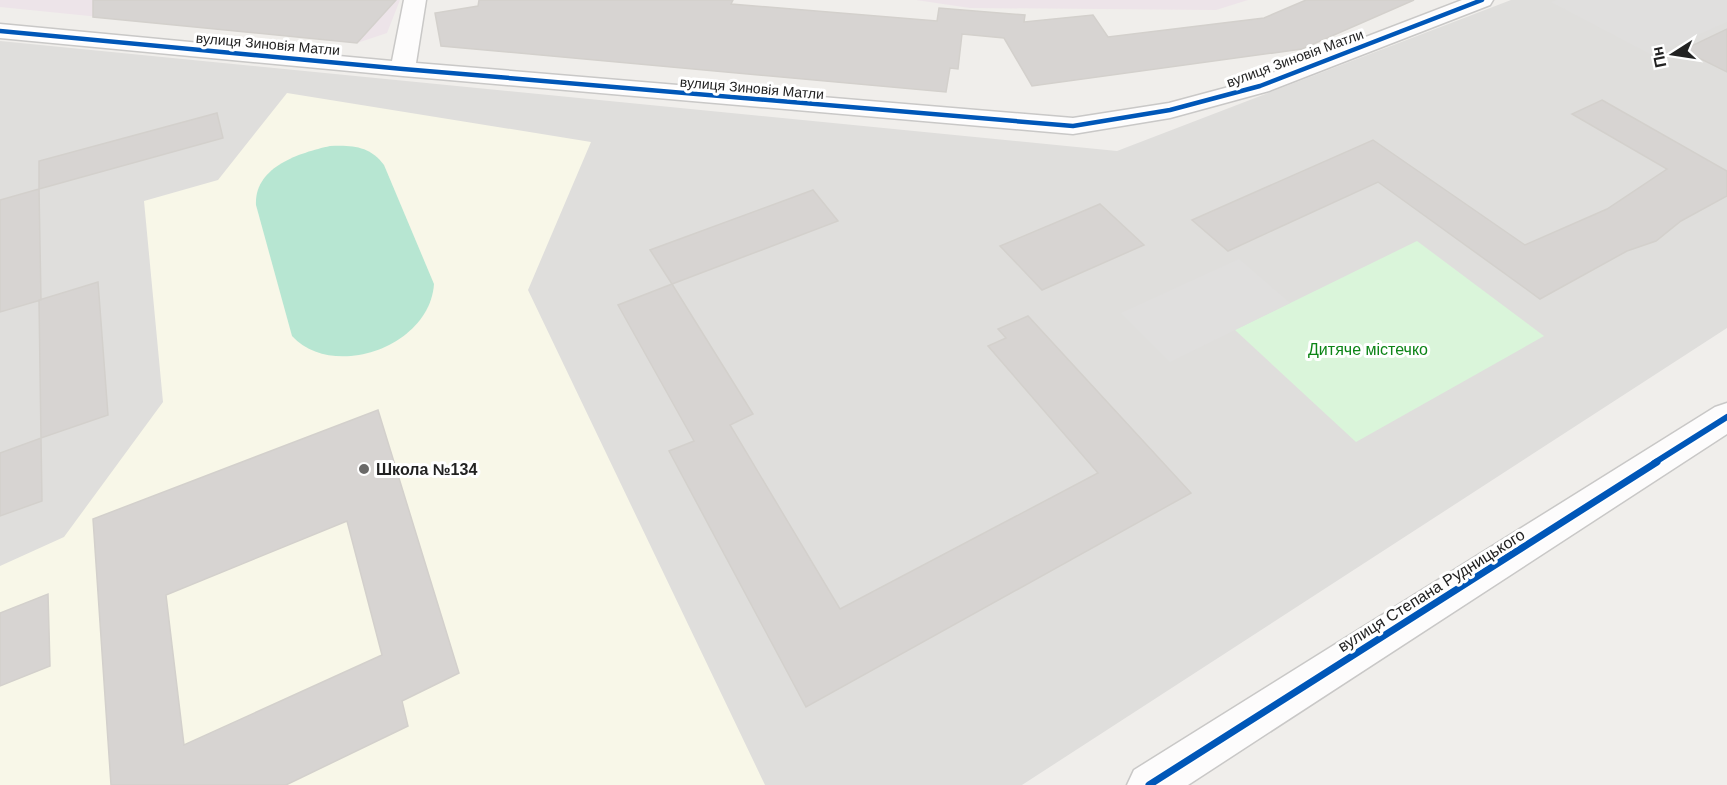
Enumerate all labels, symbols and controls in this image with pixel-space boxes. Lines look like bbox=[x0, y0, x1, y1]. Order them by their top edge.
north arrow bbox=[1643, 24, 1703, 84]
street label: вулиця Зиновія Матли bbox=[1224, 26, 1366, 90]
street label: вулиця Зиновія Матли bbox=[195, 30, 341, 58]
text: Пн bbox=[1648, 45, 1669, 69]
street label: вулиця Зиновія Матли bbox=[679, 74, 825, 102]
park label: Дитяче містечко bbox=[1308, 341, 1428, 358]
place label: Школа №134 bbox=[376, 461, 477, 478]
marker: Школа №134 bbox=[357, 462, 371, 476]
street label: вулиця Степана Рудницького bbox=[1335, 526, 1528, 655]

